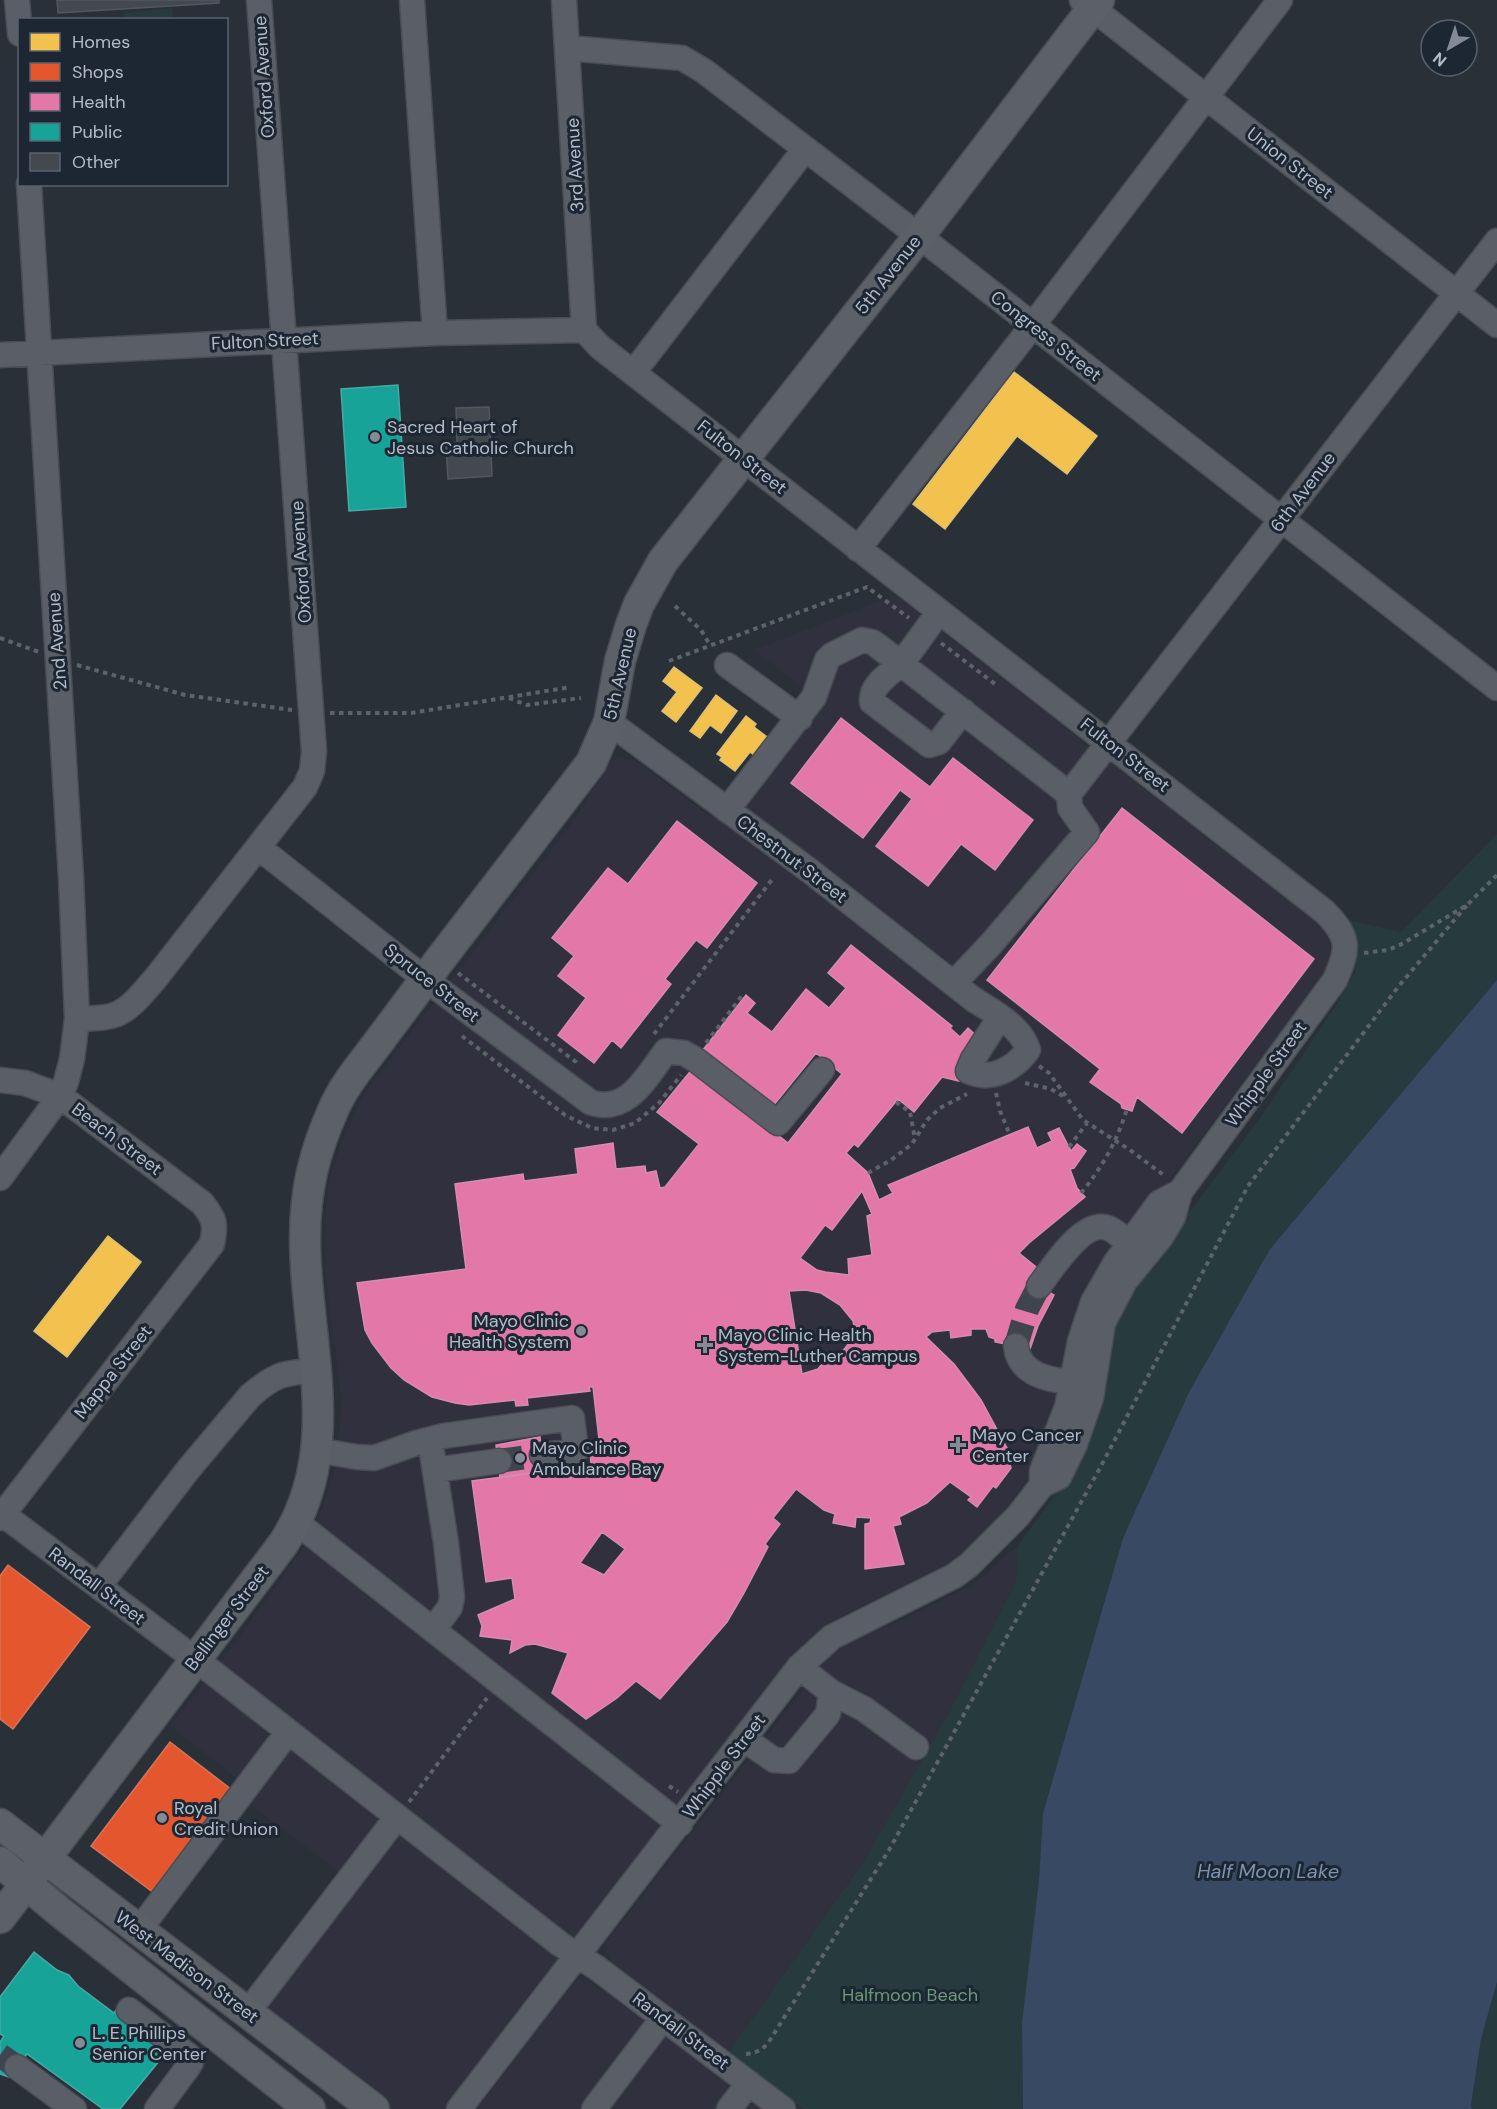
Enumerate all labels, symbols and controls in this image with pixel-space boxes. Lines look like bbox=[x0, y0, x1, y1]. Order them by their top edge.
street label: Oxford Avenue bbox=[248, 15, 280, 139]
legend bbox=[18, 18, 228, 186]
north arrow bbox=[1419, 18, 1479, 78]
text: Homes bbox=[72, 30, 130, 54]
text: N bbox=[1429, 47, 1451, 71]
text: Shops bbox=[72, 60, 124, 84]
text: Health bbox=[72, 90, 126, 114]
street label: 3rd Avenue bbox=[561, 117, 589, 213]
text: Public bbox=[72, 120, 123, 144]
street label: Union Street bbox=[1242, 122, 1338, 204]
text: Other bbox=[72, 150, 121, 174]
street label: 5th Avenue bbox=[850, 230, 926, 320]
street label: Congress Street bbox=[986, 285, 1106, 387]
street label: Fulton Street bbox=[211, 326, 319, 356]
street label: Fulton Street bbox=[692, 414, 792, 500]
place label: Sacred Heart of Jesus Catholic Church bbox=[387, 415, 574, 460]
marker: Sacred Heart of Jesus Catholic Church bbox=[368, 430, 382, 444]
street label: 6th Avenue bbox=[1265, 447, 1341, 537]
street label: Oxford Avenue bbox=[285, 500, 317, 624]
street label: 2nd Avenue bbox=[42, 591, 72, 691]
street label: 5th Avenue bbox=[598, 625, 642, 723]
street label: Fulton Street bbox=[1075, 712, 1175, 798]
street label: Chestnut Street bbox=[732, 809, 852, 909]
street label: Spruce Street bbox=[379, 938, 485, 1028]
street label: Whipple Street bbox=[1220, 1017, 1312, 1131]
street label: Beach Street bbox=[67, 1097, 167, 1181]
place label: Mayo Clinic Health System bbox=[449, 1309, 569, 1354]
street label: Mappa Street bbox=[69, 1320, 157, 1424]
place label: Mayo Clinic Health System-Luther Campus bbox=[718, 1323, 918, 1368]
marker: Mayo Clinic Health System bbox=[574, 1324, 588, 1338]
marker: Mayo Clinic Health System-Luther Campus bbox=[696, 1336, 714, 1354]
place label: Mayo Cancer Center bbox=[972, 1423, 1082, 1468]
place label: Mayo Clinic Ambulance Bay bbox=[532, 1436, 661, 1481]
marker: Mayo Cancer Center bbox=[949, 1436, 967, 1454]
marker: Mayo Clinic Ambulance Bay bbox=[513, 1451, 527, 1465]
street label: Randall Street bbox=[44, 1542, 150, 1630]
street label: Bellinger Street bbox=[179, 1560, 275, 1676]
street label: Whipple Street bbox=[677, 1709, 771, 1823]
place label: Royal Credit Union bbox=[174, 1796, 278, 1841]
marker: Royal Credit Union bbox=[155, 1811, 169, 1825]
water label: Half Moon Lake bbox=[1197, 1858, 1339, 1884]
street label: West Madison Street bbox=[110, 1905, 264, 2029]
park label: Halfmoon Beach bbox=[842, 1983, 978, 2007]
street label: Randall Street bbox=[628, 1987, 734, 2075]
place label: L. E. Phillips Senior Center bbox=[92, 2021, 207, 2066]
marker: L. E. Phillips Senior Center bbox=[73, 2036, 87, 2050]

